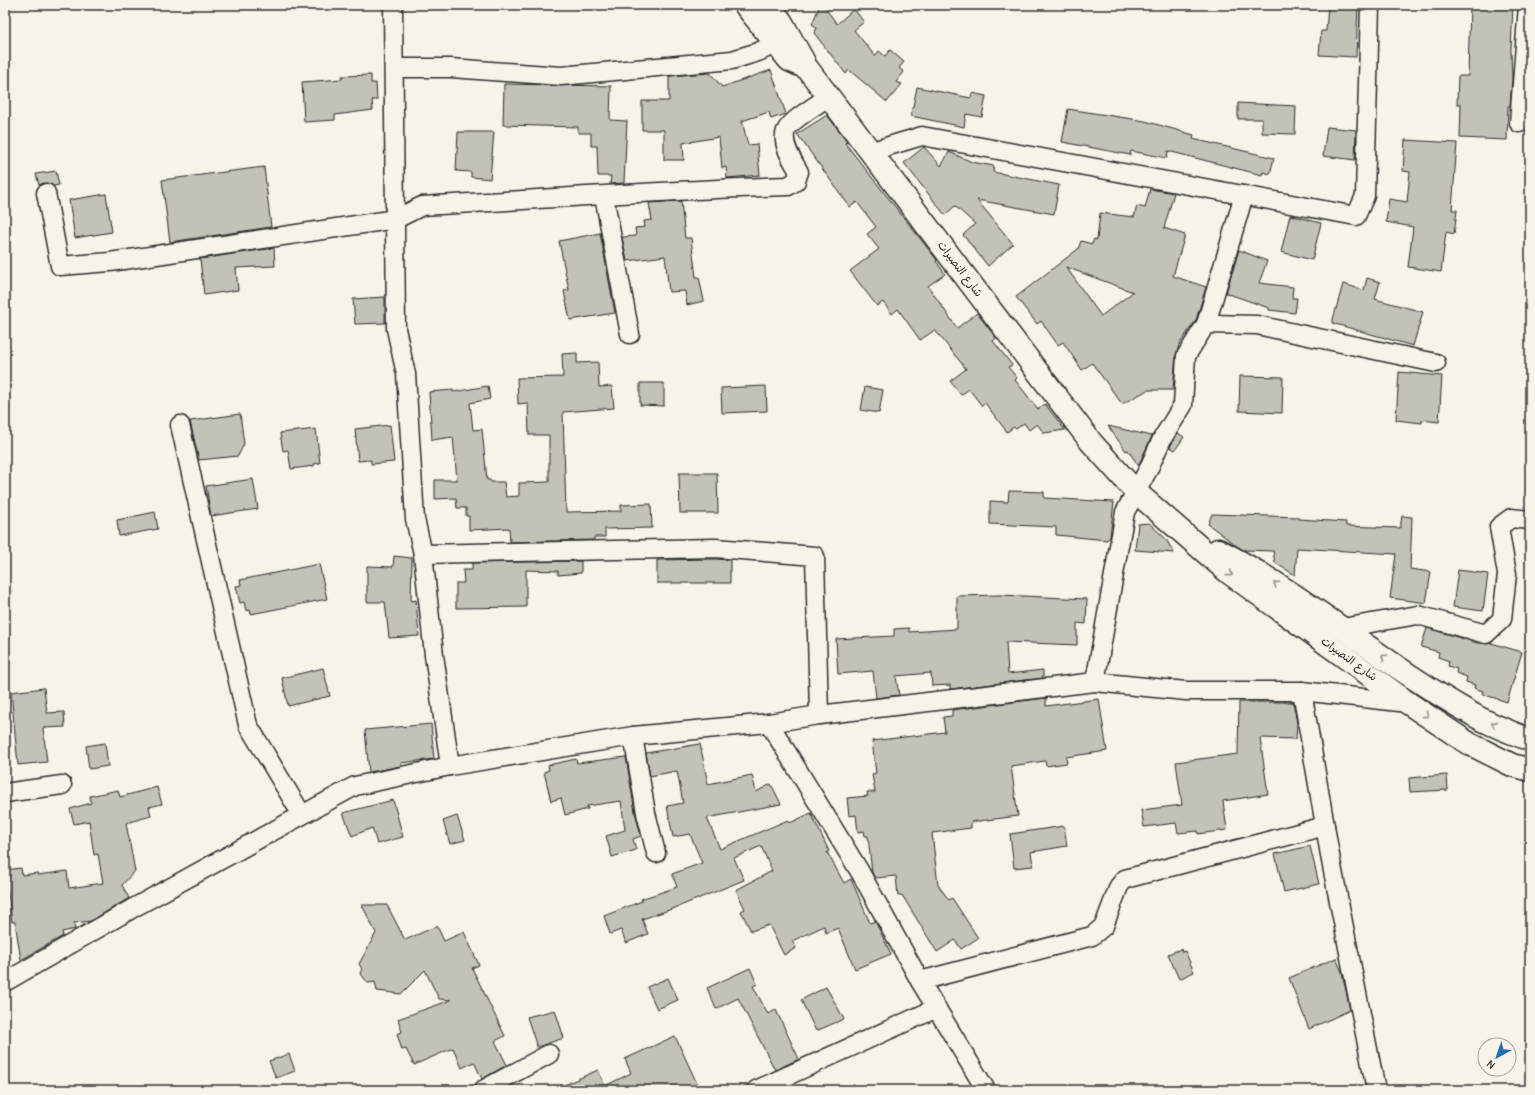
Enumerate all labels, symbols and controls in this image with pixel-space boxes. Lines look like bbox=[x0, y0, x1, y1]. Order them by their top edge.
street label: شارع النصيرات bbox=[933, 239, 985, 300]
one-way arrow bbox=[1226, 569, 1233, 576]
one-way arrow bbox=[1273, 582, 1280, 589]
street label: شارع النصيرات bbox=[1317, 634, 1380, 685]
one-way arrow bbox=[1381, 655, 1388, 662]
one-way arrow bbox=[1422, 710, 1429, 717]
one-way arrow bbox=[1491, 721, 1498, 729]
north arrow bbox=[1477, 1037, 1517, 1077]
text: N bbox=[1484, 1057, 1498, 1072]

